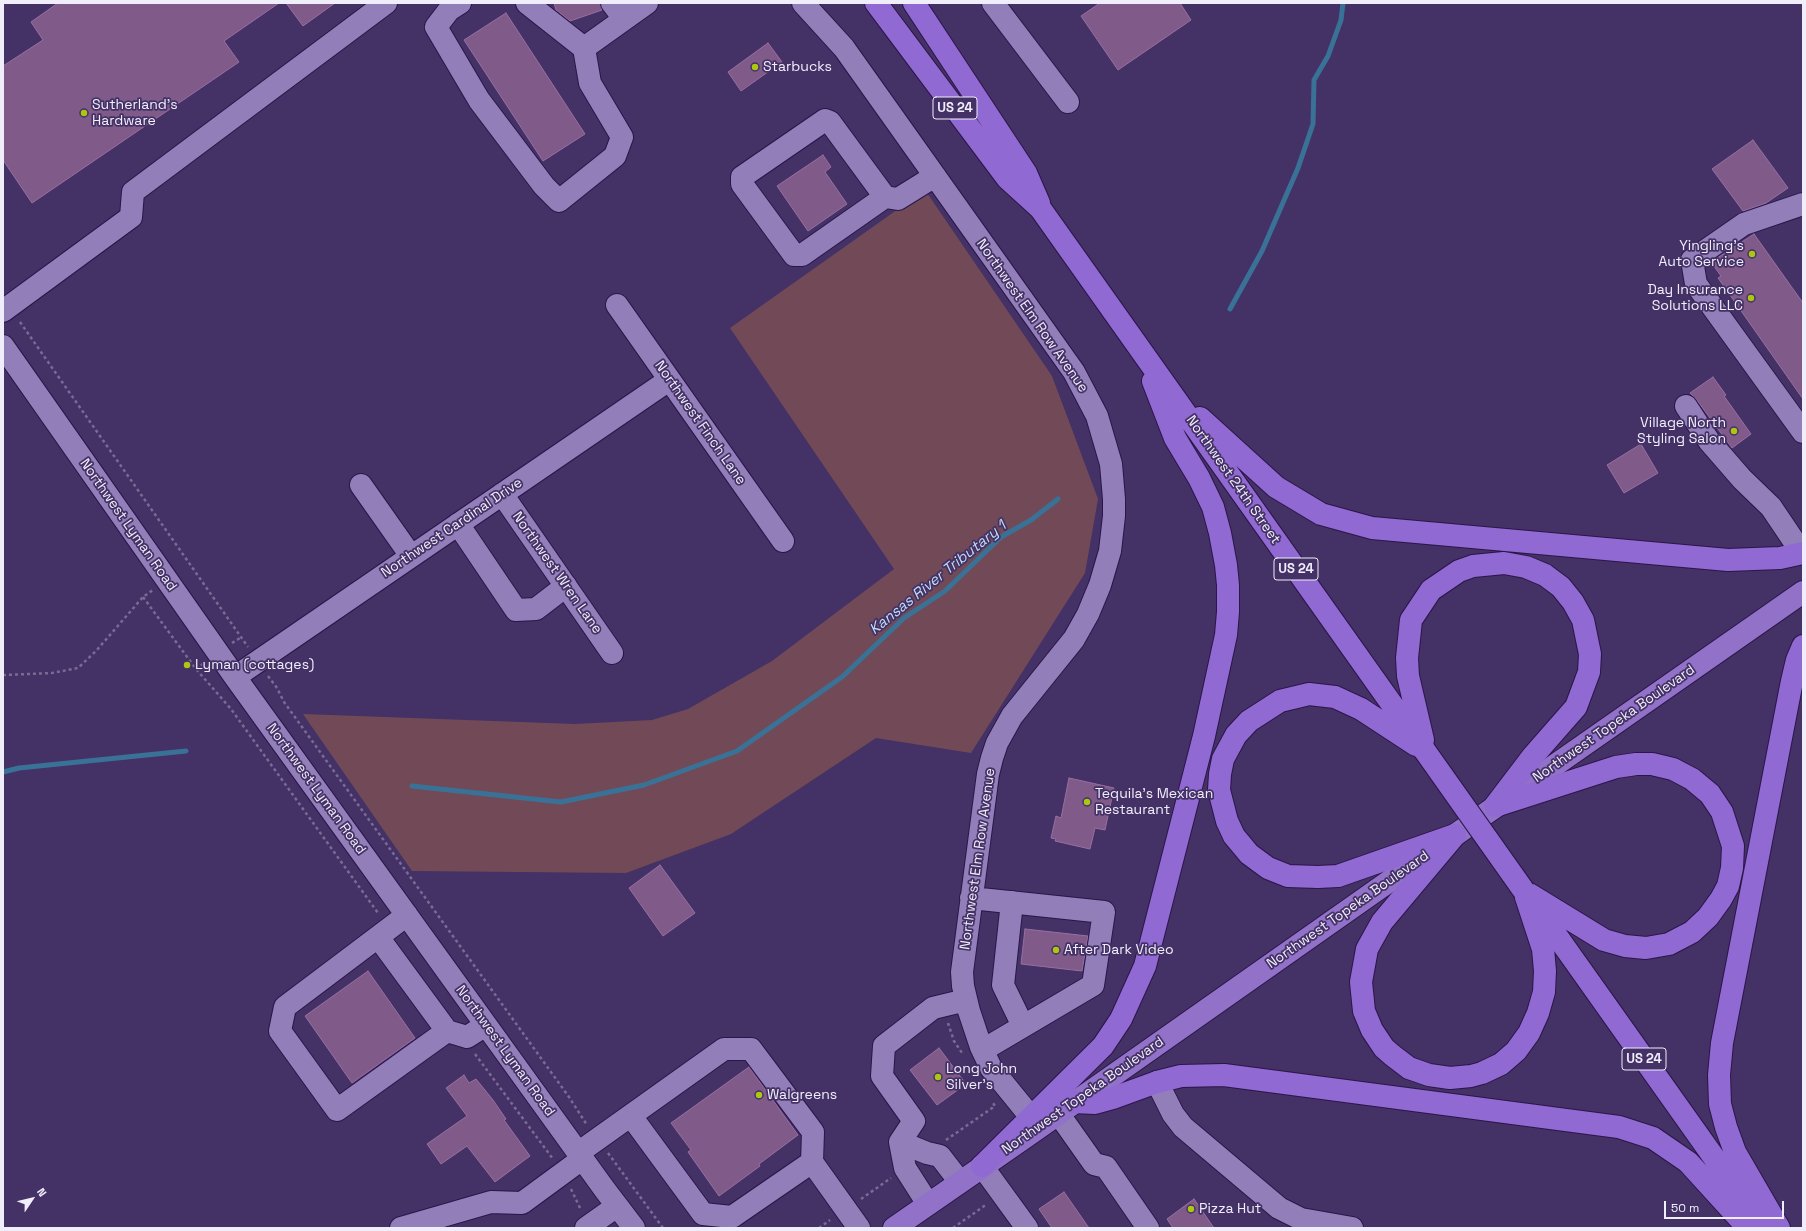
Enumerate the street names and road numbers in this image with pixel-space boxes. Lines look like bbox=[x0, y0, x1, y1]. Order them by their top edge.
road number: US 24 bbox=[933, 97, 977, 119]
street label: Northwest Elm Row Avenue bbox=[973, 236, 1091, 396]
street label: Northwest Finch Lane bbox=[651, 358, 749, 488]
street label: Northwest 24th Street bbox=[1182, 413, 1284, 547]
street label: Northwest Lyman Road bbox=[76, 456, 180, 594]
street label: Northwest Cardinal Drive bbox=[378, 474, 526, 582]
street label: Northwest Wren Lane bbox=[509, 509, 605, 637]
road number: US 24 bbox=[1274, 558, 1318, 580]
street label: Northwest Topeka Boulevard bbox=[1530, 662, 1698, 786]
street label: Northwest Lyman Road bbox=[263, 720, 369, 858]
street label: Northwest Elm Row Avenue bbox=[957, 767, 999, 951]
street label: Northwest Topeka Boulevard bbox=[1264, 848, 1432, 972]
street label: Northwest Lyman Road bbox=[452, 982, 558, 1120]
street label: Northwest Topeka Boulevard bbox=[999, 1034, 1167, 1158]
road number: US 24 bbox=[1622, 1048, 1666, 1070]

